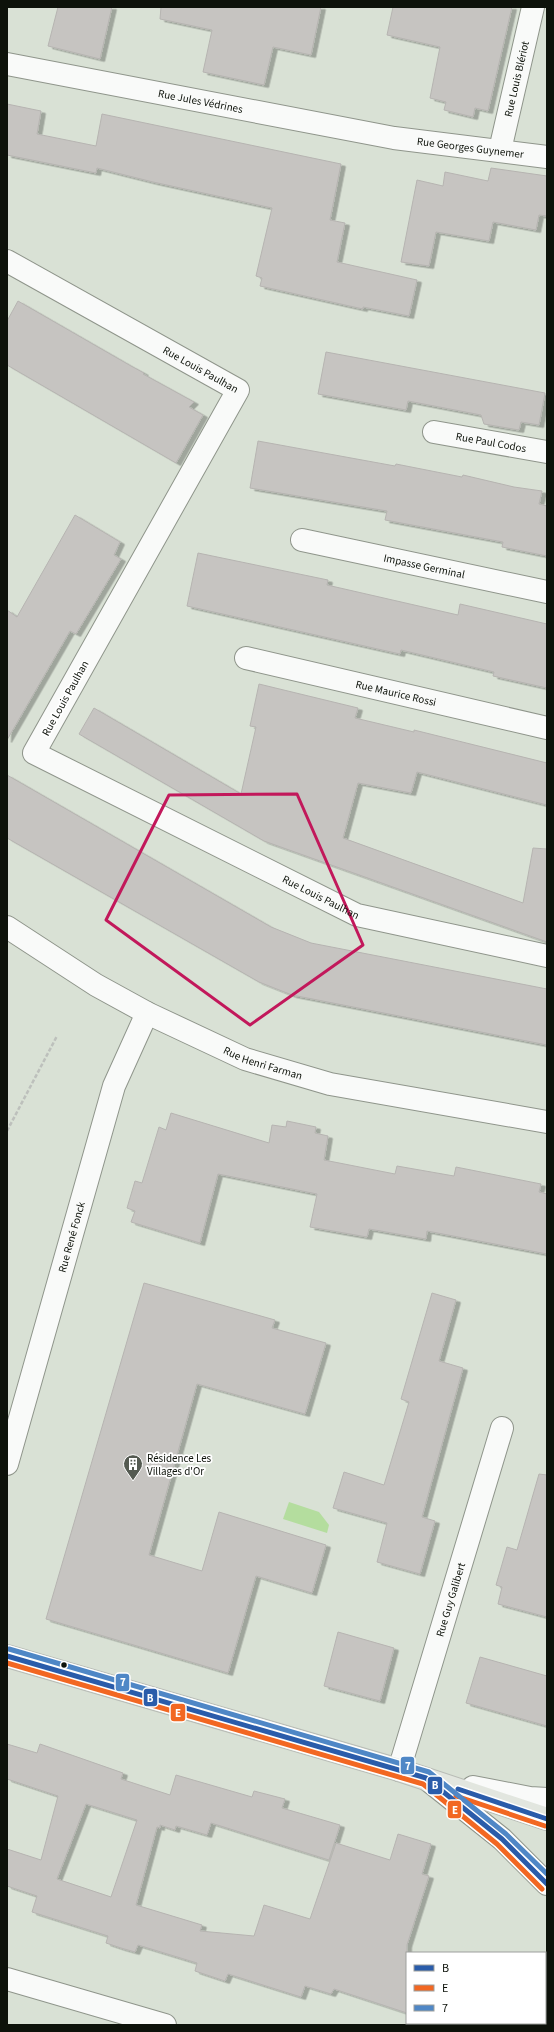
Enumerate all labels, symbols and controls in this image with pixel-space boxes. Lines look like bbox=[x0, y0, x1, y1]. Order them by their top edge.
street label: Rue Louis Blériot bbox=[501, 39, 533, 118]
street label: Rue Jules Védrines bbox=[157, 86, 244, 117]
street label: Rue Georges Guynemer bbox=[416, 134, 525, 162]
street label: Rue Louis Paulhan bbox=[160, 343, 241, 397]
street label: Rue Paul Codos bbox=[455, 429, 528, 456]
street label: Impasse Germinal bbox=[382, 551, 466, 582]
street label: Rue Louis Paulhan bbox=[38, 658, 92, 739]
street label: Rue Maurice Rossi bbox=[354, 677, 438, 710]
street label: Rue Louis Paulhan bbox=[280, 872, 362, 923]
street label: Rue Henri Farman bbox=[221, 1043, 304, 1083]
street label: Rue René Fonck bbox=[55, 1199, 89, 1274]
place label: Résidence Les Villages d'Or bbox=[147, 1451, 212, 1479]
building icon: Résidence Les Villages d'Or bbox=[122, 1453, 144, 1481]
street label: Rue Guy Galibert bbox=[433, 1560, 469, 1639]
unlabelled marker bbox=[59, 1660, 69, 1670]
line badge: 7 bbox=[115, 1673, 130, 1692]
text: 7 bbox=[120, 1675, 126, 1690]
line badge: B bbox=[143, 1688, 158, 1707]
text: B bbox=[147, 1691, 154, 1706]
line badge: E bbox=[170, 1703, 186, 1722]
text: E bbox=[175, 1706, 181, 1721]
line badge: 7 bbox=[400, 1756, 415, 1775]
text: 7 bbox=[405, 1759, 411, 1774]
line badge: B bbox=[427, 1776, 443, 1795]
text: B bbox=[432, 1778, 439, 1793]
line badge: E bbox=[447, 1800, 462, 1819]
text: E bbox=[452, 1803, 458, 1818]
legend bbox=[406, 1952, 546, 2024]
text: B bbox=[442, 1960, 449, 1977]
text: E bbox=[442, 1980, 448, 1997]
text: 7 bbox=[442, 2000, 448, 2017]

